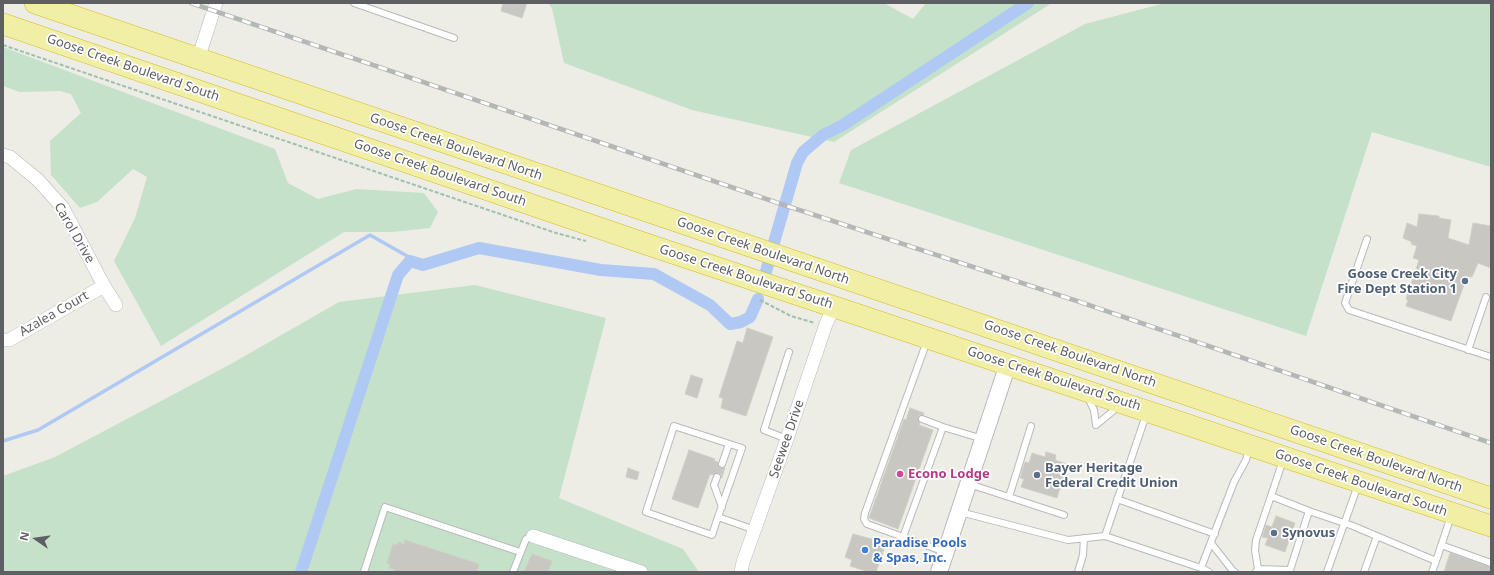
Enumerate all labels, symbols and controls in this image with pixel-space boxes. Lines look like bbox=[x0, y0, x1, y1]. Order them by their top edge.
street label: Goose Creek Boulevard South bbox=[45, 31, 221, 105]
street label: Goose Creek Boulevard North bbox=[368, 110, 544, 184]
street label: Goose Creek Boulevard South bbox=[352, 136, 528, 210]
street label: Carol Drive bbox=[50, 200, 98, 266]
street label: Goose Creek Boulevard North bbox=[675, 214, 851, 288]
street label: Goose Creek Boulevard South bbox=[657, 242, 835, 312]
place label: Goose Creek City Fire Dept Station 1 bbox=[1337, 266, 1457, 297]
marker: Goose Creek City Fire Dept Station 1 bbox=[1460, 276, 1470, 286]
street label: Azalea Court bbox=[17, 288, 91, 340]
street label: Goose Creek Boulevard North bbox=[982, 317, 1158, 391]
street label: Goose Creek Boulevard South bbox=[965, 344, 1143, 414]
street label: Seewee Drive bbox=[766, 398, 808, 480]
street label: Goose Creek Boulevard North bbox=[1288, 422, 1464, 496]
street label: Goose Creek Boulevard South bbox=[1273, 446, 1449, 520]
place label: Bayer Heritage Federal Credit Union bbox=[1045, 460, 1178, 491]
place label: Econo Lodge bbox=[908, 466, 990, 482]
marker: Econo Lodge bbox=[895, 469, 905, 479]
marker: Bayer Heritage Federal Credit Union bbox=[1032, 470, 1042, 480]
north arrow bbox=[16, 519, 56, 559]
place label: Synovus bbox=[1282, 525, 1335, 541]
marker: Synovus bbox=[1269, 528, 1279, 538]
text: N bbox=[16, 530, 32, 542]
place label: Paradise Pools & Spas, Inc. bbox=[873, 535, 967, 566]
marker: Paradise Pools & Spas, Inc. bbox=[860, 545, 870, 555]

